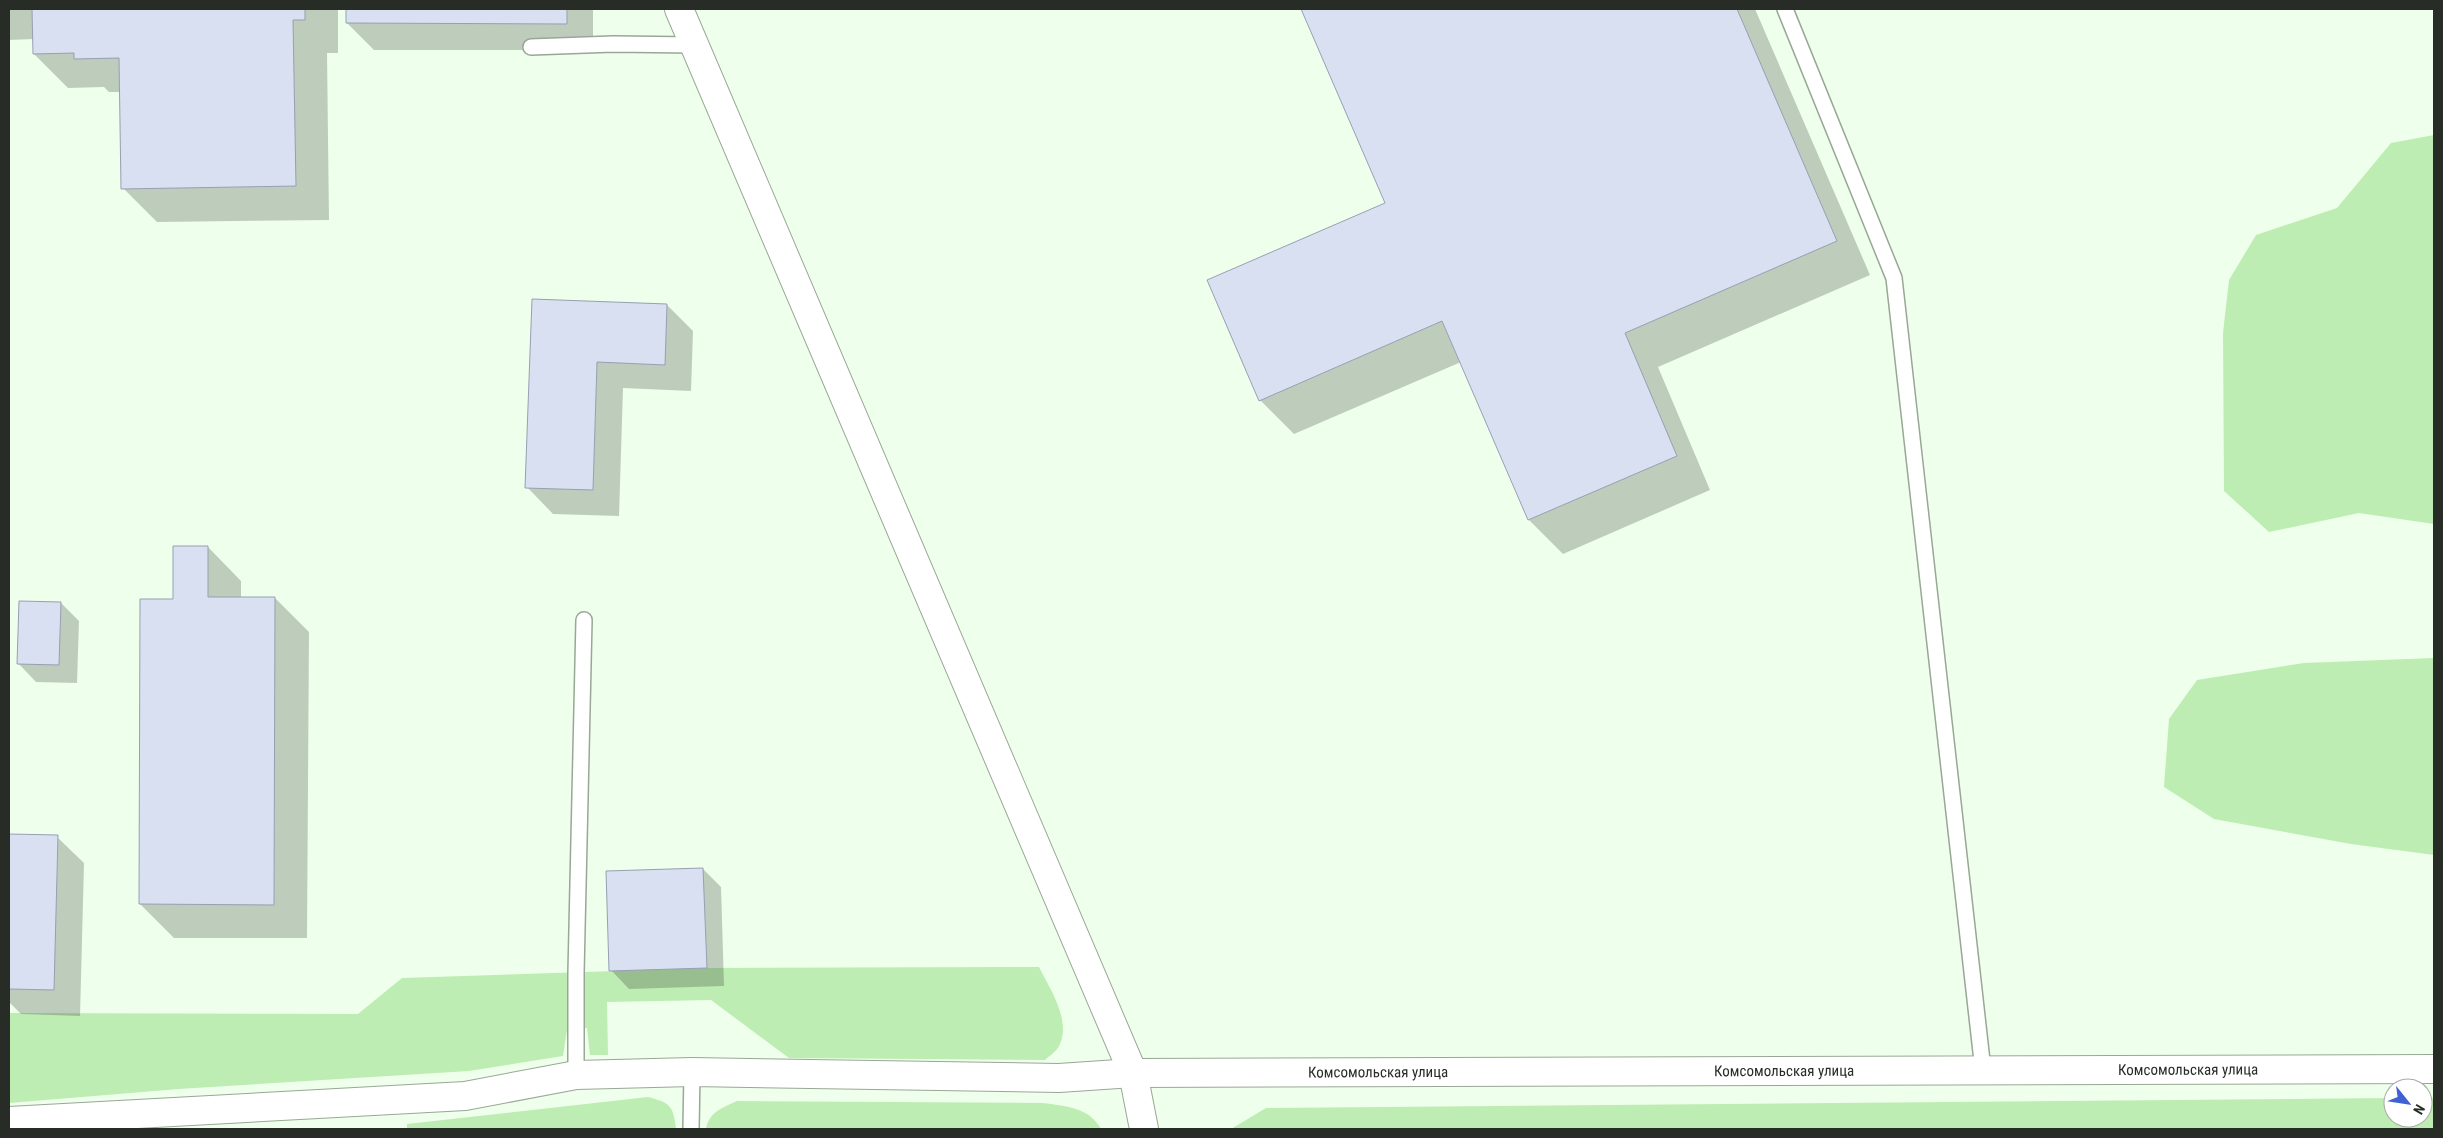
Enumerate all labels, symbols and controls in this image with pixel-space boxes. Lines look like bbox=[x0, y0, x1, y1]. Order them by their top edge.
street label: Комсомольская улица bbox=[2118, 1061, 2258, 1079]
street label: Комсомольская улица bbox=[1714, 1062, 1854, 1080]
street label: Комсомольская улица bbox=[1308, 1063, 1448, 1081]
north arrow bbox=[2383, 1078, 2433, 1128]
text: N bbox=[2410, 1102, 2428, 1117]

